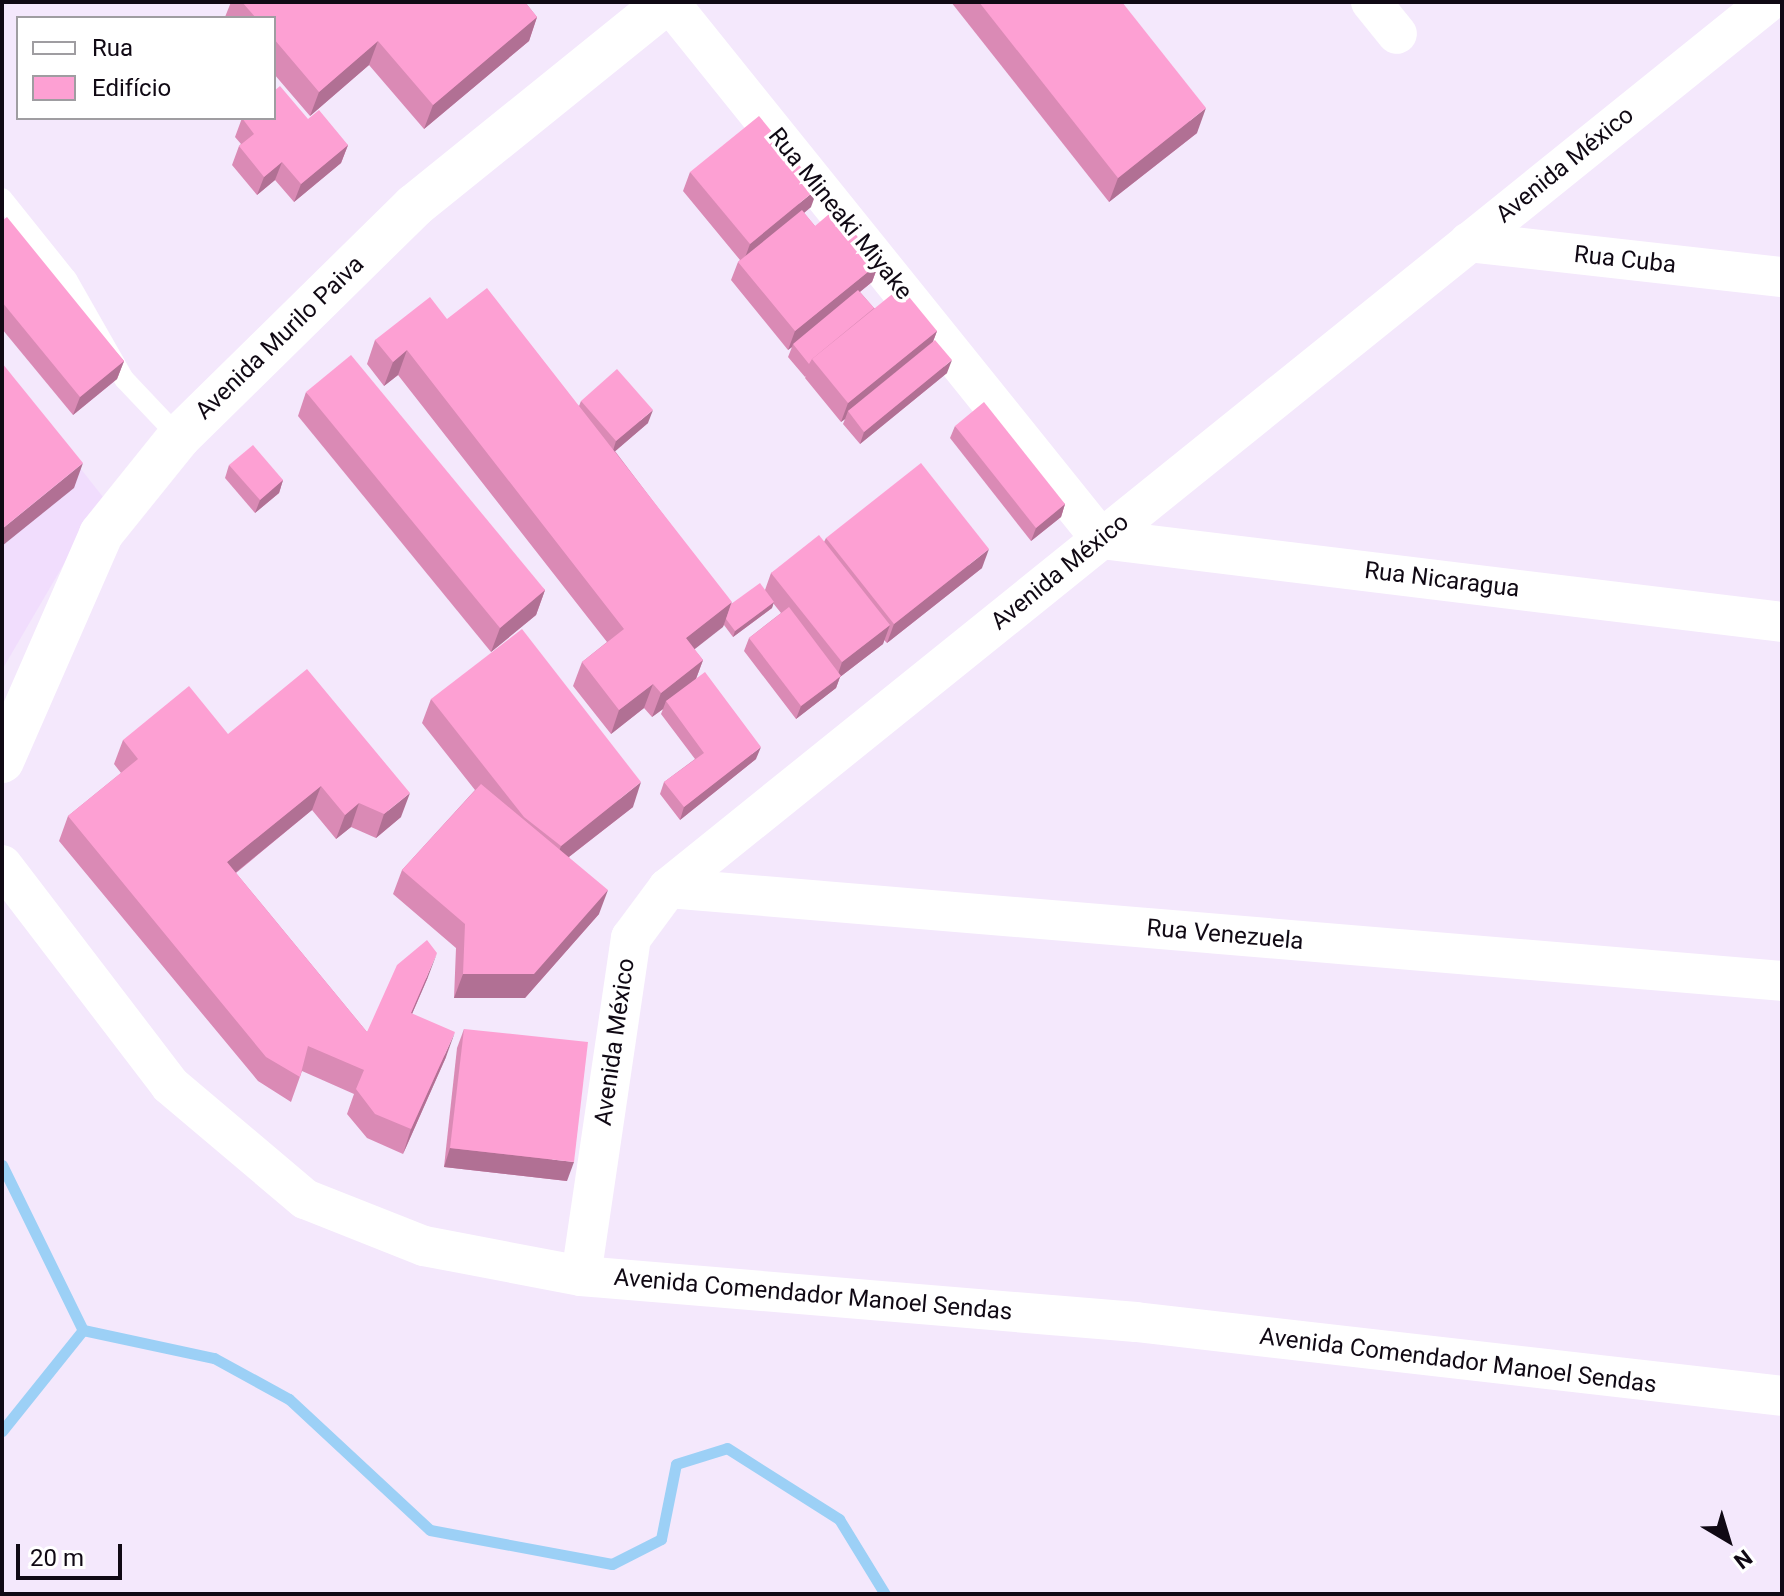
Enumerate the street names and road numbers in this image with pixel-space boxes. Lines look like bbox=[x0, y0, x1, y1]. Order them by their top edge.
street label: Avenida México bbox=[1490, 101, 1640, 229]
street label: Rua Mineaki Miyake bbox=[762, 122, 918, 306]
street label: Rua Cuba bbox=[1573, 240, 1677, 280]
street label: Avenida Murilo Paiva bbox=[190, 250, 370, 426]
street label: Avenida México bbox=[985, 508, 1135, 636]
street label: Rua Nicaragua bbox=[1363, 556, 1521, 604]
street label: Rua Venezuela bbox=[1145, 914, 1305, 956]
street label: Avenida México bbox=[589, 957, 641, 1127]
street label: Avenida Comendador Manoel Sendas bbox=[613, 1263, 1013, 1327]
street label: Avenida Comendador Manoel Sendas bbox=[1258, 1322, 1658, 1400]

